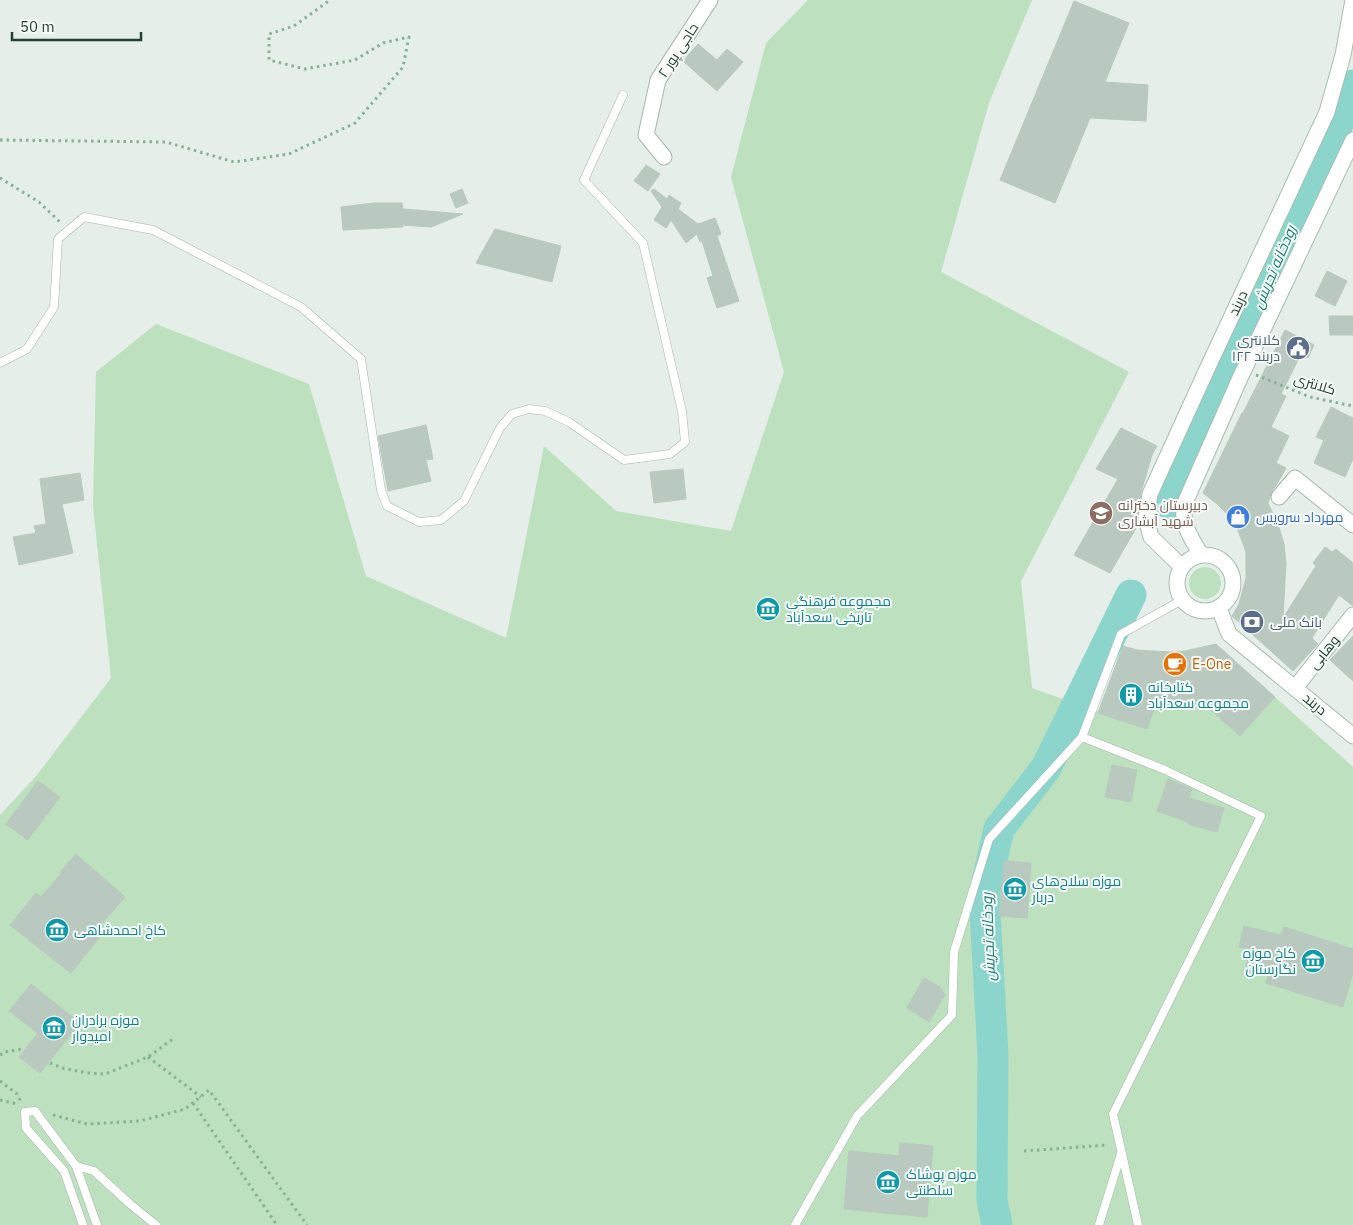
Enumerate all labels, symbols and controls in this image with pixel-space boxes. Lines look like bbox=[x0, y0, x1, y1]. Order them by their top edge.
scale bar bbox=[12, 10, 141, 42]
text: 50 m bbox=[20, 17, 55, 36]
street label: حاجی پور ۲ bbox=[654, 19, 703, 81]
water label: رودخانه تجریش bbox=[1248, 222, 1300, 311]
street label: دربند bbox=[1224, 288, 1252, 318]
place label: کلانتری ۱۲۲ دربند bbox=[1232, 331, 1280, 365]
public building icon: کلانتری ۱۲۲ دربند bbox=[1285, 335, 1311, 361]
street label: کلانتری bbox=[1292, 369, 1338, 399]
place label: دبیرستان دخترانه شهید آبشاری bbox=[1118, 496, 1208, 530]
school or university icon: دبیرستان دخترانه شهید آبشاری bbox=[1088, 500, 1114, 526]
shop icon: مهرداد سرویس bbox=[1225, 504, 1251, 530]
place label: مهرداد سرویس bbox=[1256, 508, 1343, 526]
place label: مجموعه فرهنگی تاریخی سعدآباد bbox=[786, 592, 891, 626]
museum icon: مجموعه فرهنگی تاریخی سعدآباد bbox=[755, 596, 781, 622]
bank icon: بانک ملی bbox=[1239, 609, 1265, 635]
place label: بانک ملی bbox=[1270, 613, 1322, 631]
street label: وهابی bbox=[1305, 631, 1343, 673]
cafe icon: E-One bbox=[1162, 651, 1188, 677]
place label: E-One bbox=[1192, 655, 1232, 673]
place label: کتابخانه مجموعه سعدآباد bbox=[1148, 678, 1249, 712]
building icon: کتابخانه مجموعه سعدآباد bbox=[1118, 682, 1144, 708]
street label: دربند bbox=[1299, 689, 1331, 719]
place label: موزه سلاح‌های دربار bbox=[1031, 872, 1121, 906]
museum icon: موزه سلاح‌های دربار bbox=[1002, 876, 1028, 902]
water label: رودخانه تجریش bbox=[977, 891, 999, 982]
museum icon: کاخ احمدشاهی bbox=[44, 917, 70, 943]
place label: کاخ احمدشاهی bbox=[74, 921, 166, 939]
place label: کاخ موزه نگارستان bbox=[1243, 944, 1296, 978]
museum icon: کاخ موزه نگارستان bbox=[1300, 948, 1326, 974]
place label: موزه برادران امیدوار bbox=[71, 1011, 139, 1045]
museum icon: موزه برادران امیدوار bbox=[41, 1015, 67, 1041]
place label: موزه پوشاک سلطنتی bbox=[906, 1165, 977, 1199]
museum icon: موزه پوشاک سلطنتی bbox=[875, 1169, 901, 1195]

